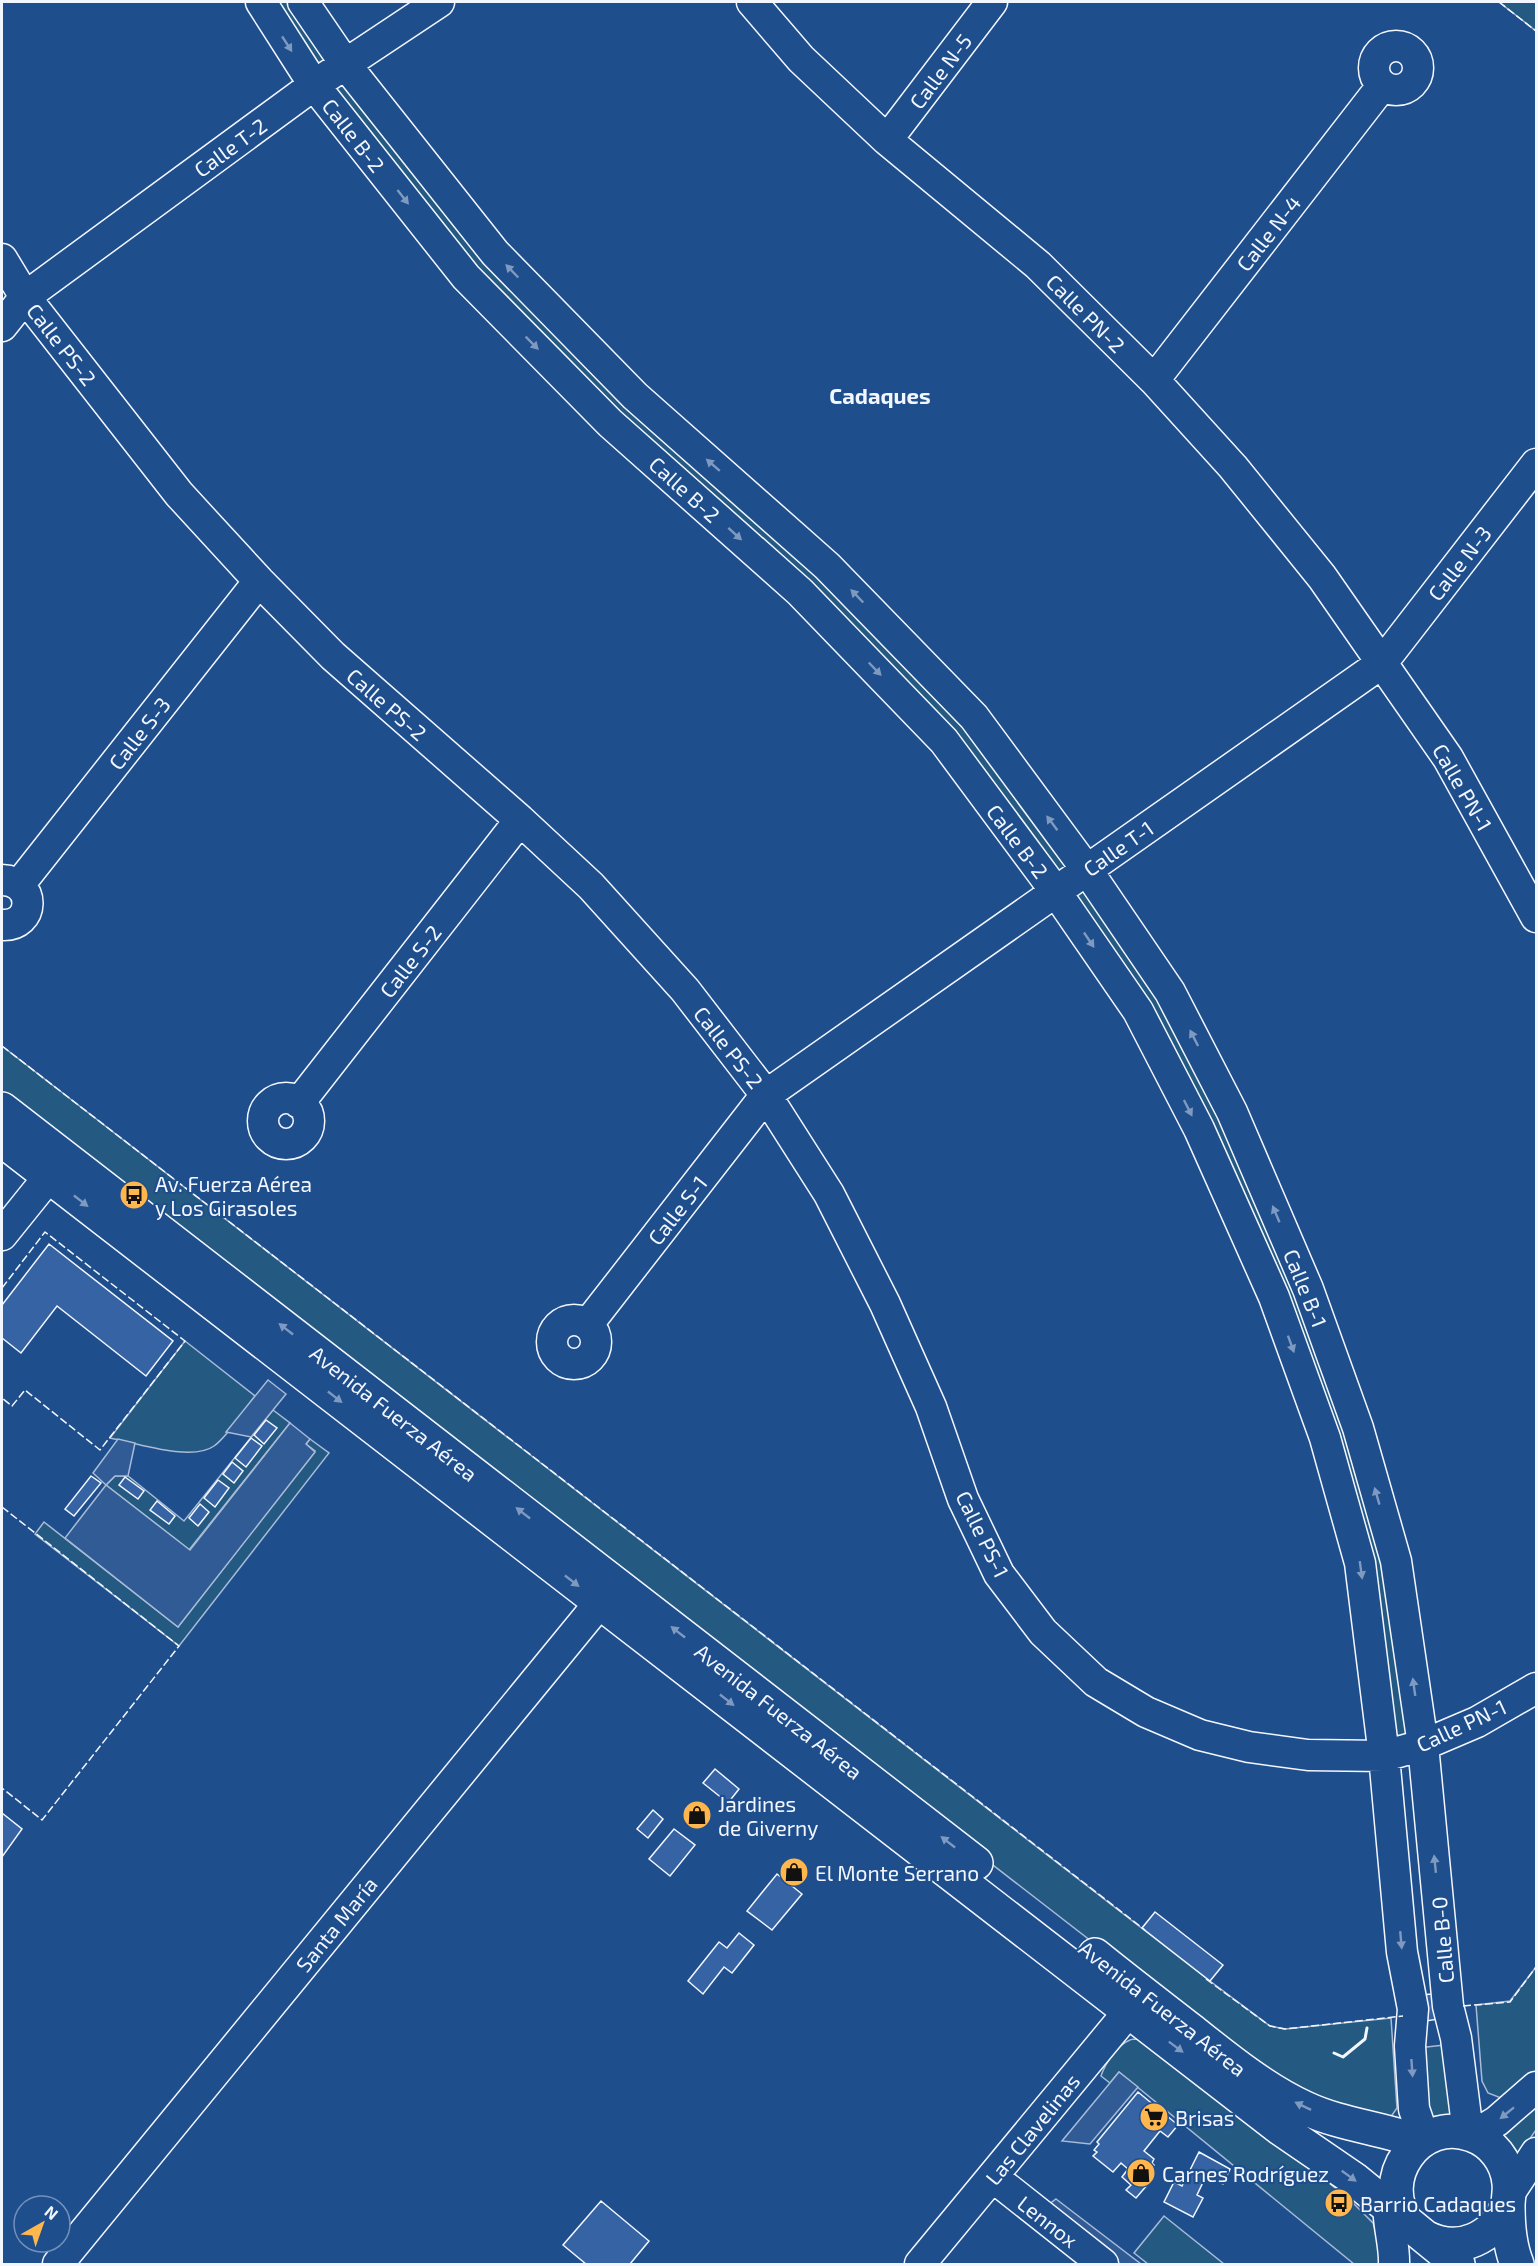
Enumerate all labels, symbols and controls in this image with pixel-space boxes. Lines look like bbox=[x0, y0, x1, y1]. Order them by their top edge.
street label: Calle N-5 bbox=[904, 29, 976, 113]
one-way arrow bbox=[281, 35, 293, 51]
street label: Calle B-2 bbox=[318, 93, 390, 177]
street label: Calle T-2 bbox=[189, 112, 271, 182]
one-way arrow bbox=[396, 189, 409, 205]
street label: Calle N-4 bbox=[1231, 190, 1305, 276]
one-way arrow bbox=[506, 264, 520, 278]
street label: Calle PN-2 bbox=[1042, 269, 1130, 357]
street label: Calle PS-2 bbox=[22, 298, 102, 390]
one-way arrow bbox=[524, 336, 538, 350]
district label: Cadaques bbox=[829, 382, 931, 408]
street label: Calle B-2 bbox=[645, 451, 725, 527]
one-way arrow bbox=[706, 459, 721, 472]
street label: Calle N-3 bbox=[1422, 521, 1496, 605]
one-way arrow bbox=[727, 527, 742, 540]
one-way arrow bbox=[850, 590, 864, 604]
one-way arrow bbox=[868, 662, 882, 676]
street label: Calle PS-2 bbox=[342, 663, 432, 745]
street label: Calle S-3 bbox=[103, 692, 175, 774]
street label: Calle PN-1 bbox=[1428, 739, 1498, 835]
street label: Calle B-2 bbox=[982, 799, 1054, 883]
one-way arrow bbox=[1046, 815, 1058, 831]
street label: Calle T-1 bbox=[1078, 815, 1158, 881]
street label: Calle S-2 bbox=[374, 920, 446, 1002]
one-way arrow bbox=[1083, 931, 1095, 947]
street label: Calle PS-2 bbox=[689, 1001, 769, 1093]
one-way arrow bbox=[1189, 1029, 1198, 1046]
one-way arrow bbox=[1183, 1099, 1192, 1116]
street label: Calle S-1 bbox=[642, 1170, 712, 1250]
place label: Av. Fuerza Aérea y Los Girasoles bbox=[155, 1171, 312, 1220]
bus stop icon: Av. Fuerza Aérea y Los Girasoles bbox=[118, 1179, 150, 1211]
one-way arrow bbox=[73, 1195, 89, 1208]
one-way arrow bbox=[1271, 1205, 1281, 1223]
street label: Calle B-1 bbox=[1279, 1245, 1333, 1331]
one-way arrow bbox=[279, 1324, 294, 1336]
one-way arrow bbox=[1287, 1335, 1297, 1353]
street label: Avenida Fuerza Aérea bbox=[306, 1340, 482, 1486]
one-way arrow bbox=[327, 1391, 343, 1404]
street label: Calle PS-1 bbox=[951, 1487, 1015, 1581]
one-way arrow bbox=[1372, 1487, 1381, 1505]
one-way arrow bbox=[516, 1507, 532, 1519]
one-way arrow bbox=[1356, 1561, 1365, 1580]
one-way arrow bbox=[565, 1574, 580, 1586]
one-way arrow bbox=[670, 1627, 685, 1639]
street label: Avenida Fuerza Aérea bbox=[691, 1638, 867, 1784]
one-way arrow bbox=[1410, 1678, 1419, 1697]
street label: Calle PN-1 bbox=[1412, 1693, 1510, 1757]
one-way arrow bbox=[718, 1694, 734, 1706]
place label: Jardines de Giverny bbox=[718, 1791, 818, 1840]
shop icon: Jardines de Giverny bbox=[681, 1799, 713, 1831]
one-way arrow bbox=[940, 1835, 956, 1848]
one-way arrow bbox=[1430, 1854, 1440, 1873]
shop icon: El Monte Serrano bbox=[778, 1856, 810, 1888]
place label: El Monte Serrano bbox=[815, 1860, 979, 1885]
street label: Santa María bbox=[290, 1872, 382, 1976]
street label: Calle B-0 bbox=[1426, 1896, 1458, 1984]
one-way arrow bbox=[1396, 1931, 1406, 1950]
street label: Avenida Fuerza Aérea bbox=[1075, 1935, 1251, 2081]
one-way arrow bbox=[1168, 2040, 1183, 2052]
one-way arrow bbox=[1407, 2058, 1416, 2077]
street label: Las Clavelinas bbox=[980, 2068, 1084, 2190]
supermarket icon: Brisas bbox=[1138, 2101, 1170, 2133]
one-way arrow bbox=[1294, 2102, 1312, 2112]
place label: Brisas bbox=[1175, 2105, 1235, 2130]
one-way arrow bbox=[1499, 2106, 1515, 2119]
shop icon: Carnes Rodríguez bbox=[1125, 2157, 1157, 2189]
place label: Carnes Rodríguez bbox=[1162, 2161, 1329, 2186]
one-way arrow bbox=[1340, 2170, 1356, 2182]
bus stop icon: Barrio Cadaques bbox=[1323, 2187, 1355, 2219]
street label: Lennox bbox=[1013, 2190, 1083, 2252]
place label: Barrio Cadaques bbox=[1360, 2191, 1516, 2216]
north arrow bbox=[12, 2194, 72, 2254]
text: N bbox=[41, 2201, 62, 2223]

